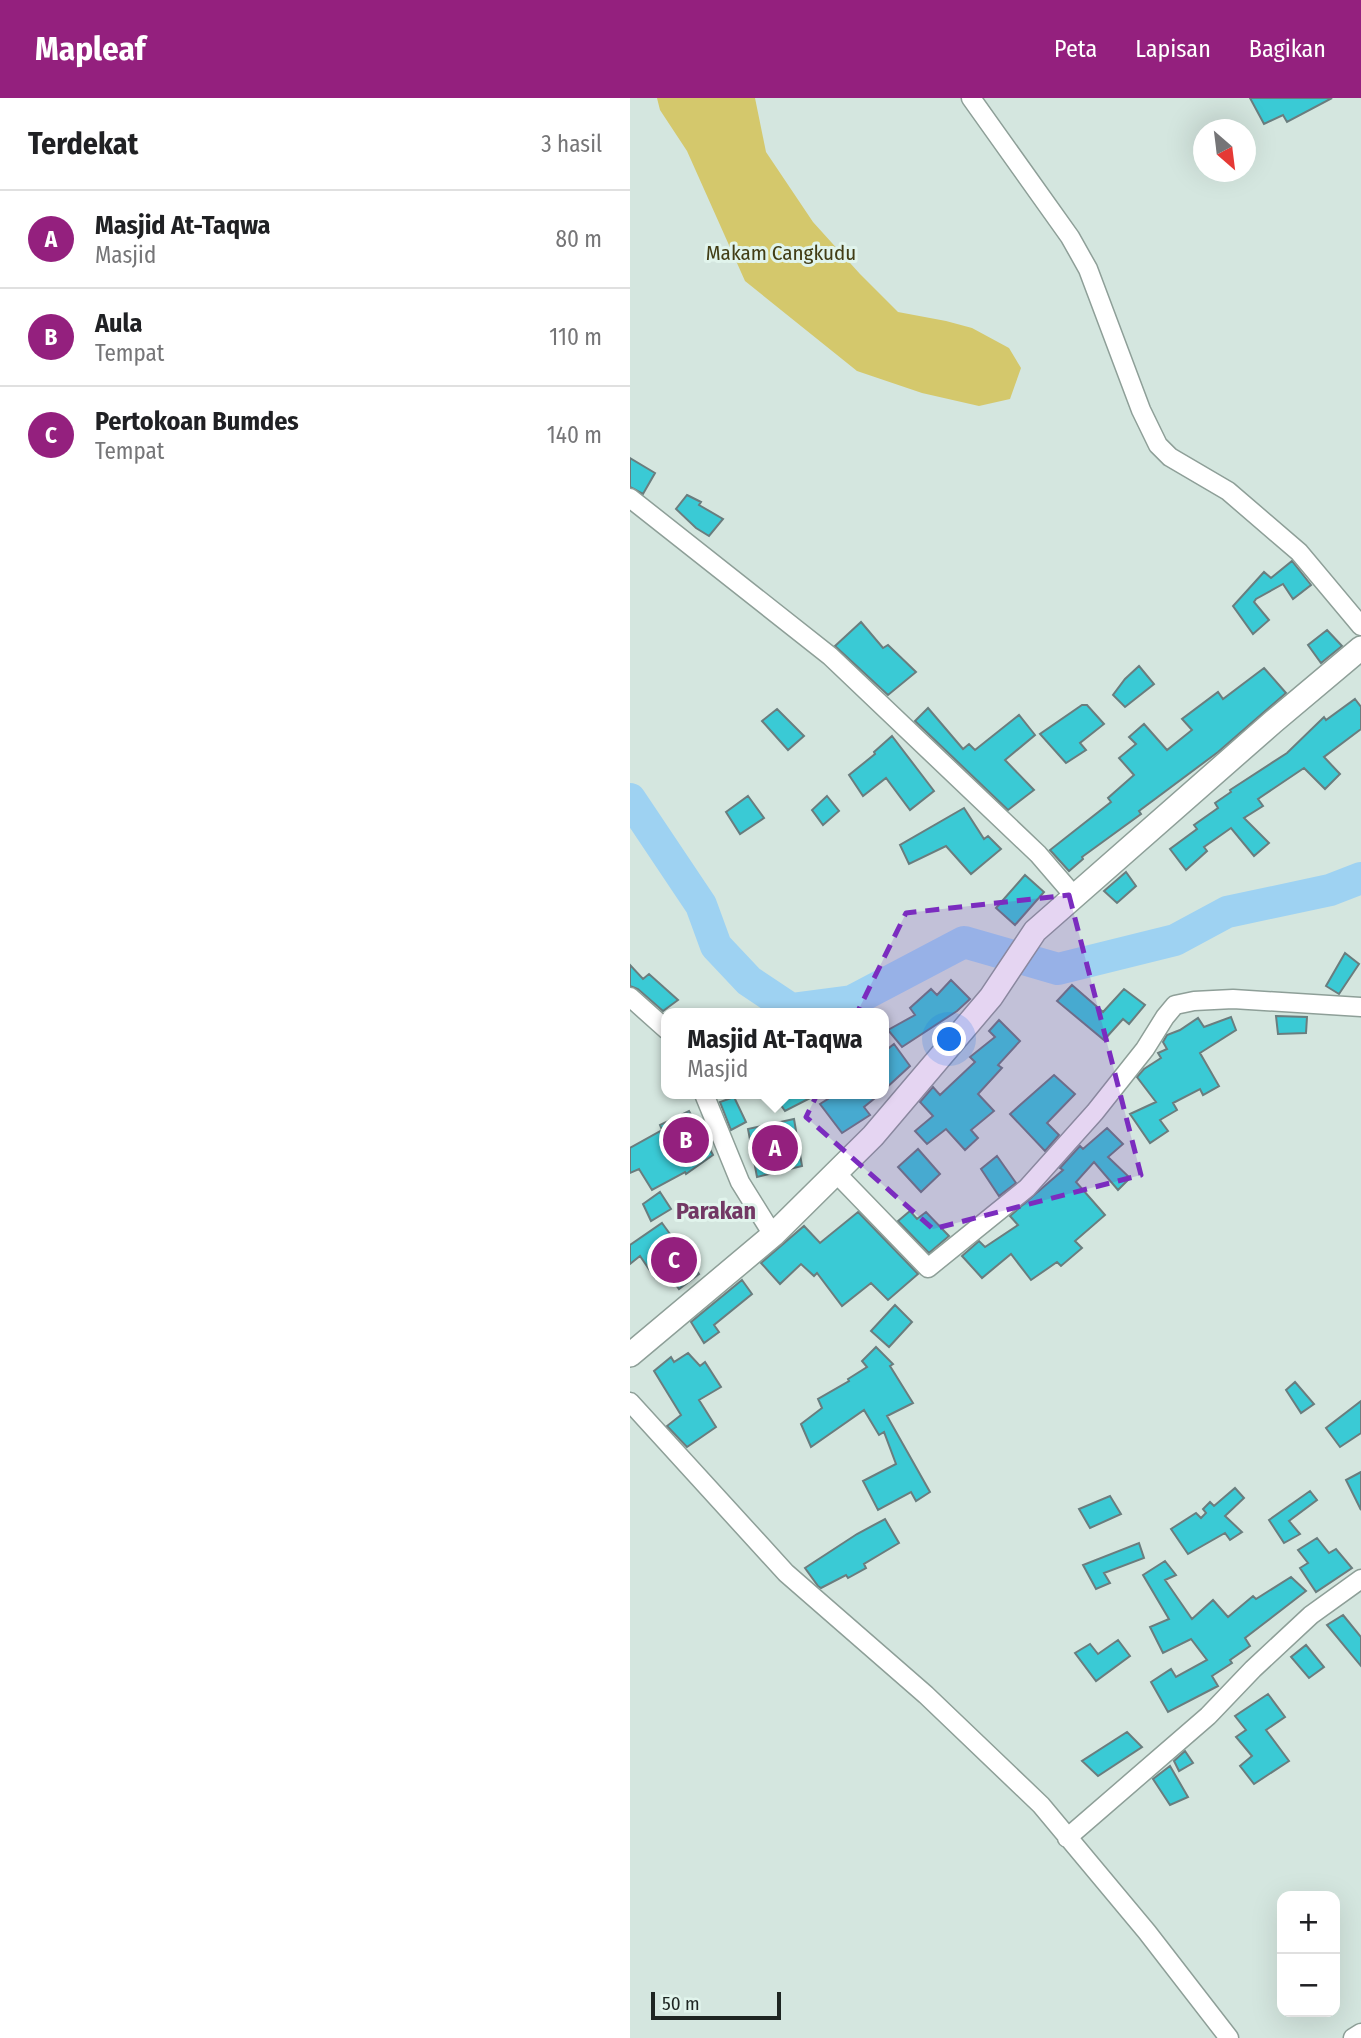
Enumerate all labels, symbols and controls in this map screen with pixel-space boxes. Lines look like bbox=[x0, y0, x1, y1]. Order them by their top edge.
text: Mapleaf bbox=[35, 29, 146, 69]
text: Peta bbox=[1054, 35, 1097, 63]
text: Lapisan bbox=[1135, 35, 1211, 63]
text: Bagikan bbox=[1249, 35, 1326, 63]
north arrow bbox=[1193, 119, 1256, 182]
text: Terdekat bbox=[28, 126, 138, 162]
text: 3 hasil bbox=[541, 130, 602, 158]
text: Masjid At-Taqwa bbox=[95, 210, 271, 241]
text: A bbox=[45, 225, 57, 253]
text: 80 m bbox=[555, 225, 602, 253]
park label: Makam Cangkudu bbox=[706, 240, 856, 266]
text: Masjid bbox=[95, 241, 156, 269]
text: Aula bbox=[95, 308, 143, 339]
text: B bbox=[45, 323, 57, 351]
text: 110 m bbox=[549, 323, 602, 351]
text: Tempat bbox=[95, 339, 164, 367]
text: Pertokoan Bumdes bbox=[95, 406, 299, 437]
text: C bbox=[45, 421, 57, 449]
text: 140 m bbox=[547, 421, 602, 449]
text: Tempat bbox=[95, 437, 164, 465]
popup bbox=[661, 1008, 889, 1099]
your location bbox=[932, 1022, 966, 1056]
text: Masjid At-Taqwa bbox=[687, 1024, 863, 1055]
text: Masjid bbox=[687, 1055, 748, 1083]
pin: B bbox=[663, 1114, 709, 1166]
pin: A bbox=[752, 1122, 798, 1174]
district label: Parakan bbox=[676, 1197, 756, 1225]
pin: C bbox=[651, 1234, 697, 1286]
map controls bbox=[1277, 1891, 1340, 2017]
button: + bbox=[1277, 1891, 1340, 1954]
button: − bbox=[1277, 1954, 1340, 2017]
scale bar bbox=[651, 1989, 780, 2021]
text: 50 m bbox=[662, 1992, 700, 2015]

